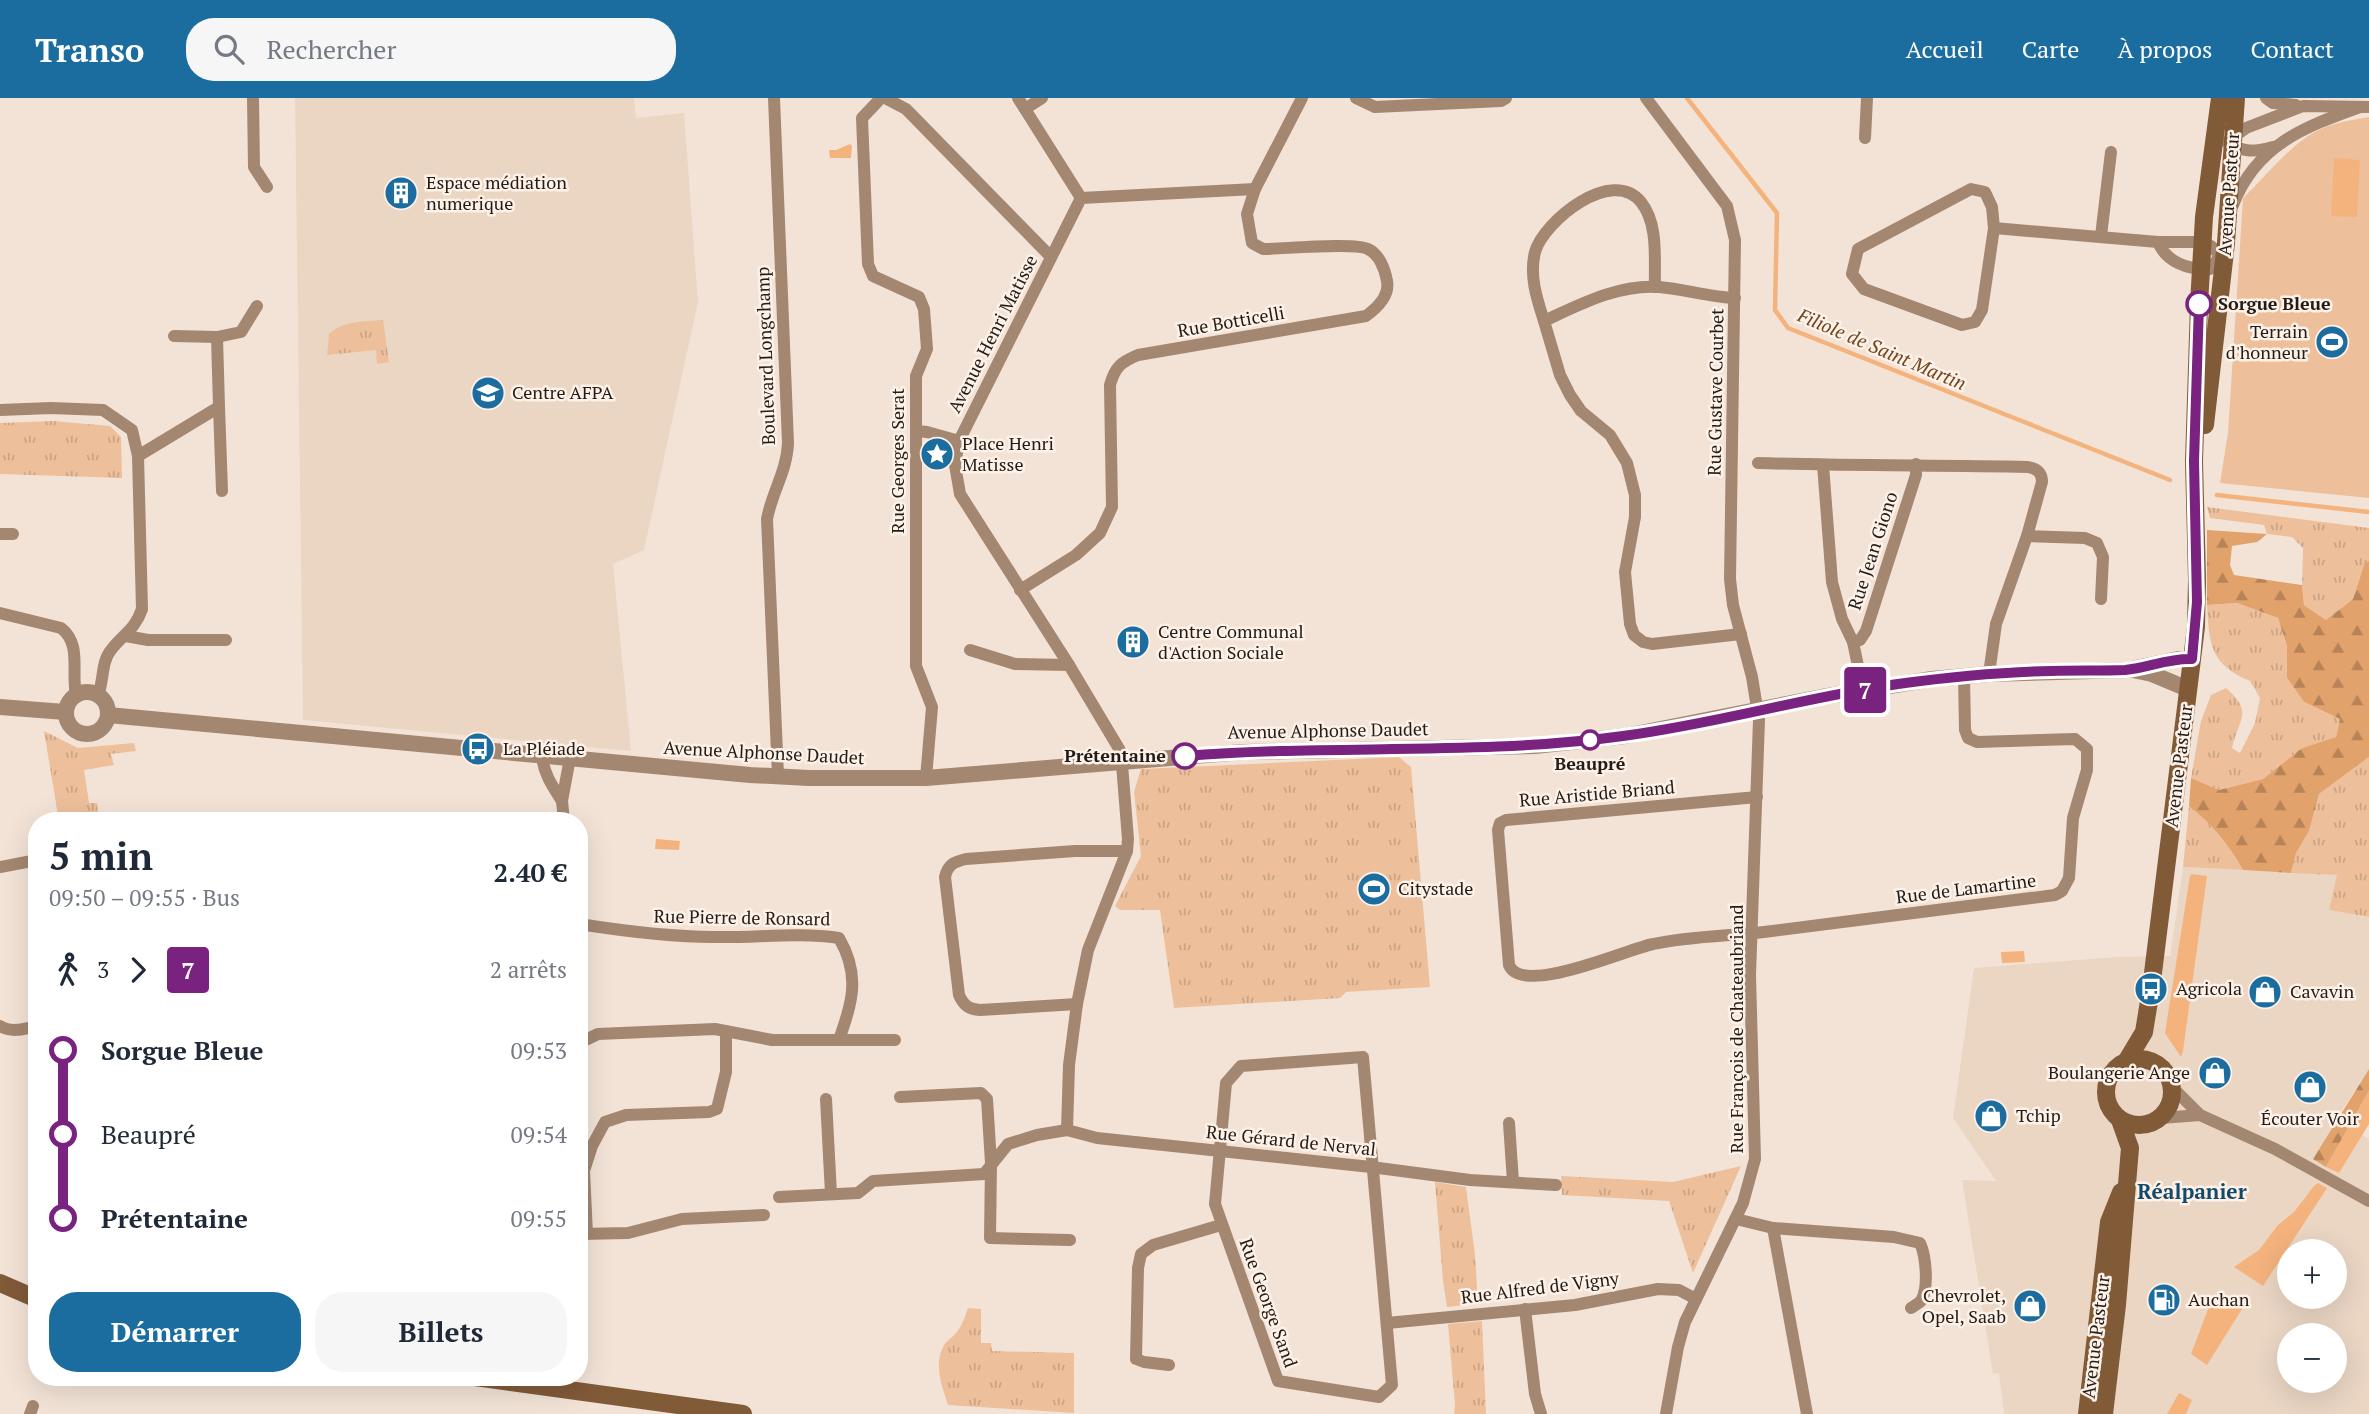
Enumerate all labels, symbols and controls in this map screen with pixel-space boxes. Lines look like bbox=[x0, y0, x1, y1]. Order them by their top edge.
search box bbox=[186, 18, 676, 81]
text: Transo bbox=[35, 28, 144, 71]
icon: search bbox=[210, 30, 248, 68]
text: Rechercher bbox=[266, 32, 396, 66]
text: Accueil bbox=[1906, 33, 1984, 65]
text: Carte bbox=[2022, 33, 2079, 65]
text: À propos bbox=[2117, 33, 2213, 65]
text: Contact bbox=[2251, 33, 2334, 65]
street label: Avenue Pasteur bbox=[2212, 131, 2244, 257]
place label: Espace médiation numerique bbox=[426, 170, 567, 215]
building icon: Espace médiation numerique bbox=[382, 174, 420, 212]
street label: Avenue Henri Matisse bbox=[942, 250, 1042, 417]
street label: Boulevard Longchamp bbox=[750, 266, 780, 446]
marker: Sorgue Bleue bbox=[2186, 291, 2212, 317]
place label: Sorgue Bleue bbox=[2218, 291, 2331, 315]
street label: Rue Botticelli bbox=[1175, 300, 1286, 342]
water label: Filiole de Saint Martin bbox=[1793, 301, 1970, 395]
street label: Rue Gustave Courbet bbox=[1702, 308, 1728, 476]
place label: Terrain d'honneur bbox=[2226, 319, 2308, 364]
sports icon: Terrain d'honneur bbox=[2313, 323, 2351, 361]
school or university icon: Centre AFPA bbox=[469, 374, 507, 412]
place label: Centre AFPA bbox=[512, 380, 614, 404]
street label: Rue Georges Serat bbox=[885, 388, 909, 534]
place label: Place Henri Matisse bbox=[962, 431, 1054, 476]
place icon: Place Henri Matisse bbox=[918, 435, 956, 473]
street label: Rue Jean Giono bbox=[1842, 488, 1902, 613]
place label: Centre Communal d'Action Sociale bbox=[1158, 619, 1304, 664]
building icon: Centre Communal d'Action Sociale bbox=[1114, 623, 1152, 661]
line badge: 7 bbox=[1842, 667, 1888, 713]
text: 7 bbox=[1858, 674, 1872, 706]
street label: Avenue Pasteur bbox=[2159, 703, 2197, 829]
street label: Avenue Alphonse Daudet bbox=[1227, 716, 1429, 744]
bus stop icon: La Pléiade bbox=[459, 730, 497, 768]
marker: Beaupré bbox=[1580, 730, 1600, 750]
street label: Avenue Alphonse Daudet bbox=[663, 735, 865, 769]
place label: La Pléiade bbox=[503, 736, 585, 760]
place label: Prétentaine bbox=[1064, 743, 1166, 767]
marker: Prétentaine bbox=[1172, 743, 1198, 769]
place label: Beaupré bbox=[1555, 751, 1626, 775]
street label: Rue Aristide Briand bbox=[1518, 774, 1676, 812]
text: 5 min bbox=[49, 831, 153, 881]
text: 2.40 € bbox=[494, 855, 567, 889]
street label: Rue de Lamartine bbox=[1894, 868, 2037, 909]
sports icon: Citystade bbox=[1355, 870, 1393, 908]
place label: Citystade bbox=[1398, 876, 1473, 900]
text: 09:50 – 09:55 · Bus bbox=[49, 882, 240, 913]
street label: Rue Pierre de Ronsard bbox=[653, 903, 831, 931]
street label: Rue François de Chateaubriand bbox=[1724, 904, 1748, 1154]
icon: walk bbox=[49, 951, 87, 989]
icon: forward bbox=[119, 951, 157, 989]
text: 3 bbox=[97, 954, 109, 985]
text: 7 bbox=[181, 954, 195, 986]
text: 2 arrêts bbox=[490, 954, 567, 985]
bus stop icon: Agricola bbox=[2132, 970, 2170, 1008]
shop icon: Cavavin bbox=[2246, 973, 2284, 1011]
place label: Agricola bbox=[2176, 976, 2242, 1000]
place label: Cavavin bbox=[2290, 979, 2354, 1003]
text: Sorgue Bleue bbox=[101, 1033, 264, 1067]
text: 09:53 bbox=[510, 1035, 567, 1066]
shop icon: Boulangerie Ange bbox=[2196, 1054, 2234, 1092]
place label: Boulangerie Ange bbox=[2048, 1060, 2190, 1084]
shop icon: Écouter Voir bbox=[2291, 1068, 2329, 1106]
shop icon: Tchip bbox=[1972, 1097, 2010, 1135]
place label: Tchip bbox=[2016, 1103, 2061, 1127]
place label: Écouter Voir bbox=[2261, 1106, 2359, 1130]
text: Beaupré bbox=[101, 1117, 196, 1151]
text: 09:54 bbox=[510, 1119, 567, 1150]
street label: Rue Gérard de Nerval bbox=[1205, 1119, 1377, 1161]
district label: Réalpanier bbox=[2137, 1177, 2247, 1205]
text: Prétentaine bbox=[101, 1201, 248, 1235]
text: 09:55 bbox=[510, 1203, 567, 1234]
street label: Rue George Sand bbox=[1234, 1235, 1303, 1371]
map controls bbox=[2277, 1239, 2347, 1393]
button: + bbox=[2277, 1239, 2347, 1309]
street label: Rue Alfred de Vigny bbox=[1460, 1265, 1621, 1309]
street label: Avenue Pasteur bbox=[2076, 1274, 2114, 1400]
fuel station icon: Auchan bbox=[2145, 1281, 2183, 1319]
place label: Chevrolet, Opel, Saab bbox=[1922, 1283, 2006, 1328]
shop icon: Chevrolet, Opel, Saab bbox=[2011, 1287, 2049, 1325]
place label: Auchan bbox=[2188, 1287, 2250, 1311]
button: Démarrer bbox=[49, 1292, 301, 1372]
button: Billets bbox=[315, 1292, 567, 1372]
button: − bbox=[2277, 1323, 2347, 1393]

